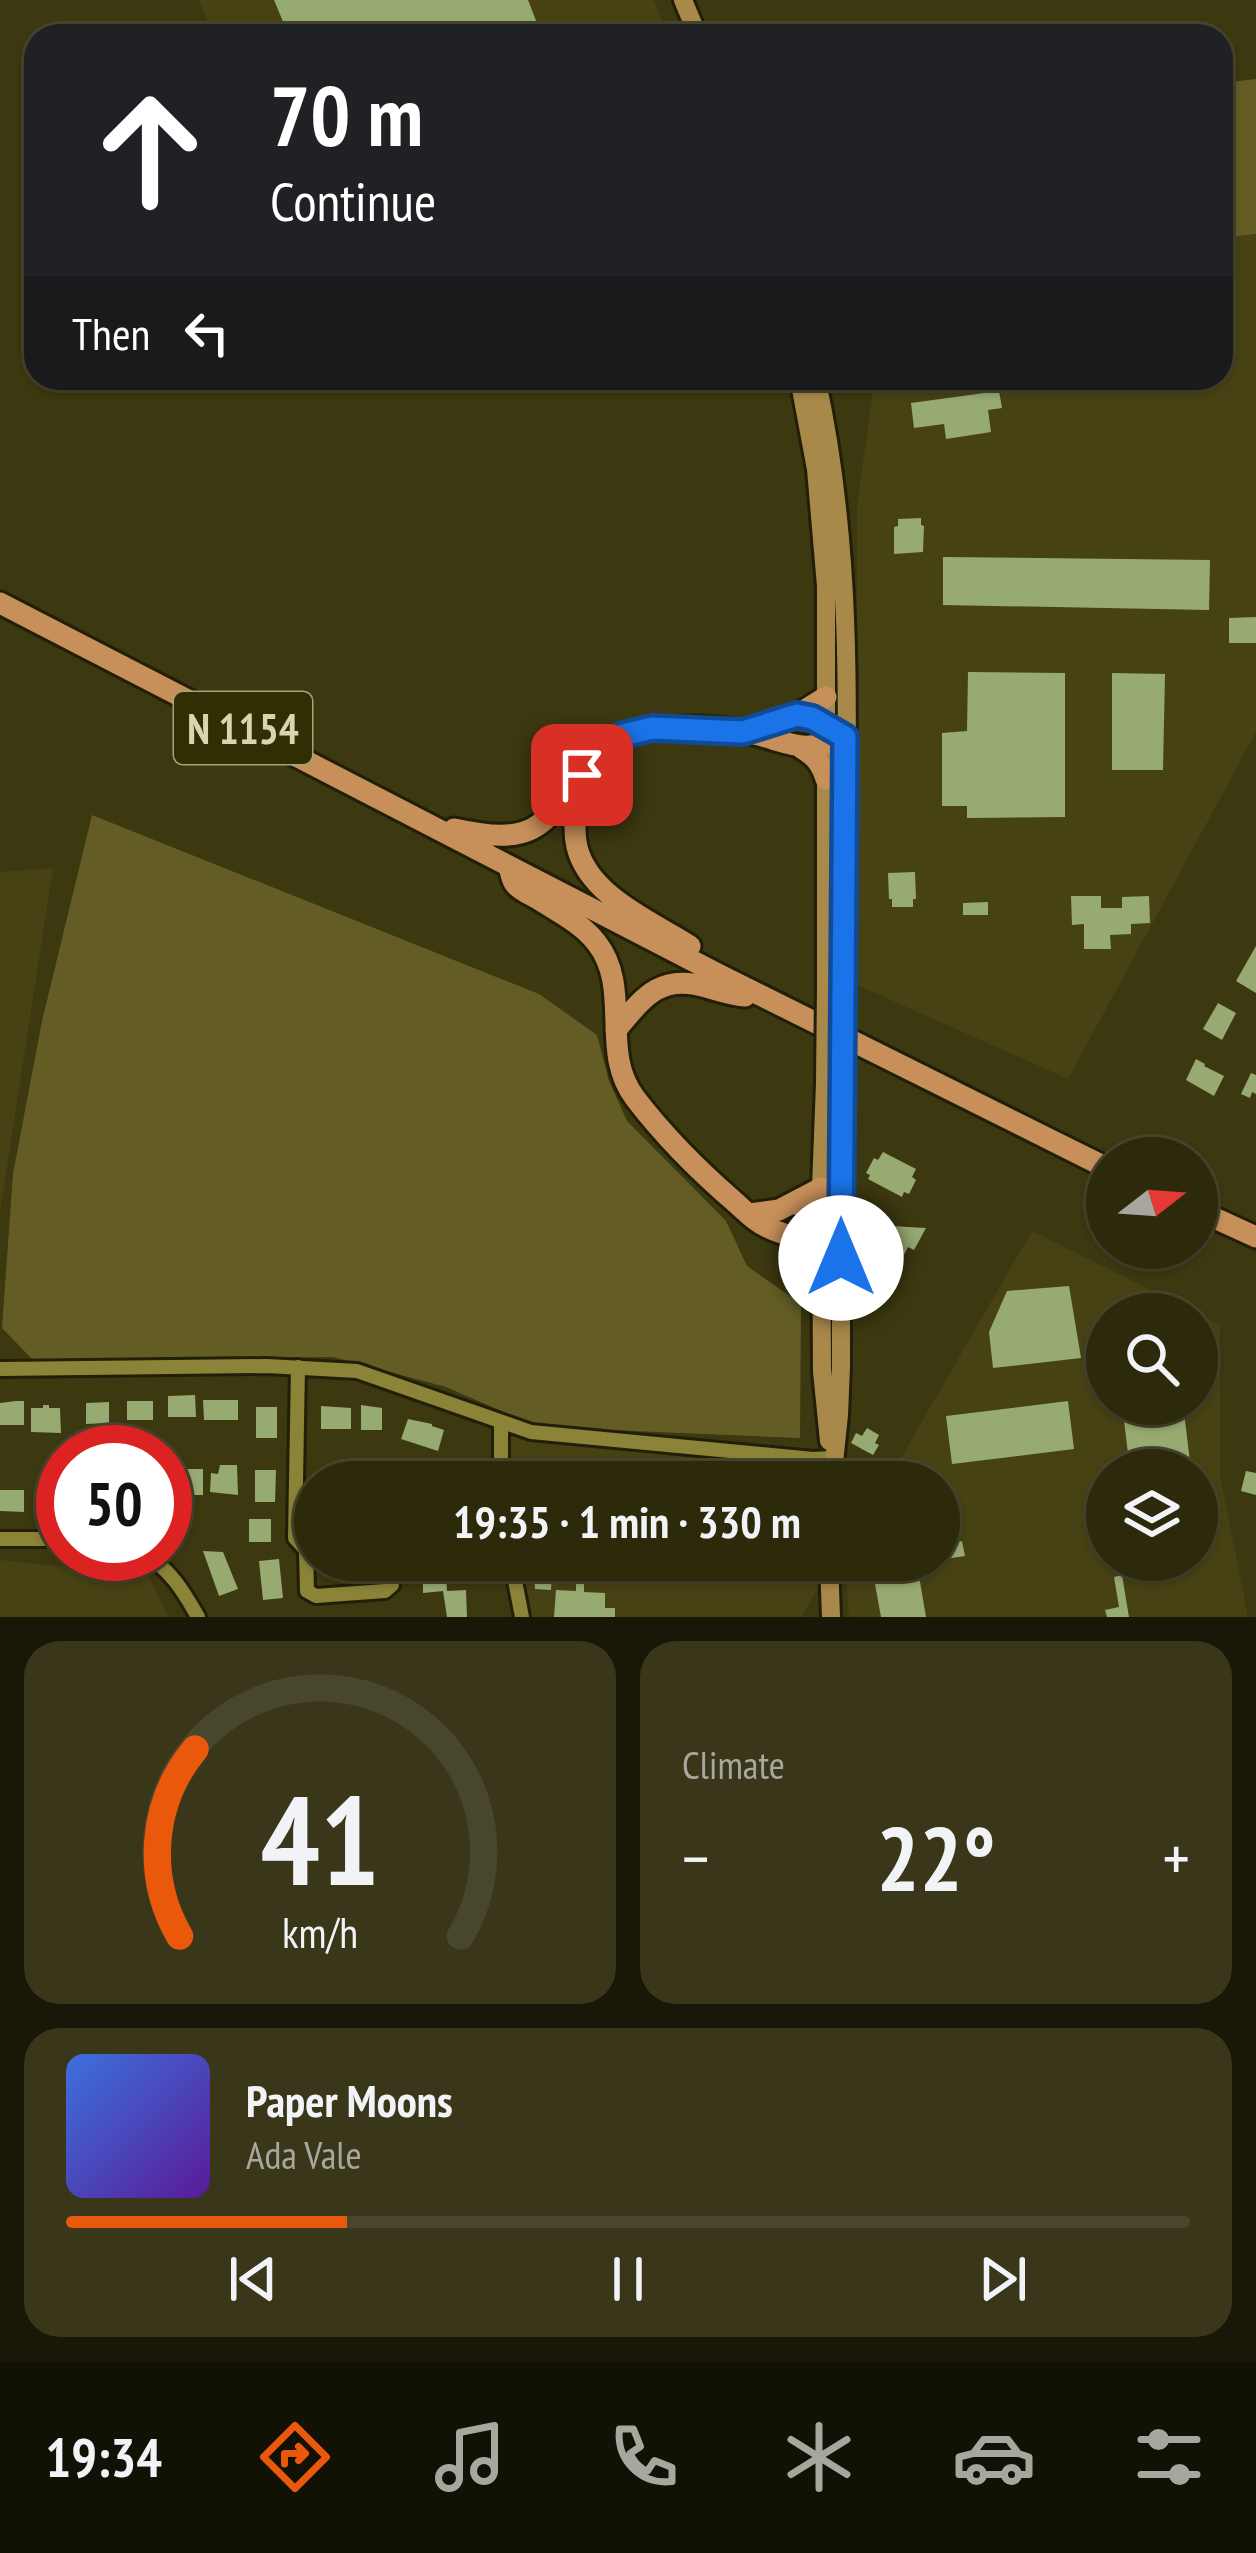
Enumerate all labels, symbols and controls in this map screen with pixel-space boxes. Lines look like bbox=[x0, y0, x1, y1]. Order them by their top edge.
text: 70 m bbox=[270, 60, 423, 169]
icon: ahead bbox=[72, 72, 228, 228]
text: Continue bbox=[270, 166, 436, 236]
icon: left bbox=[174, 300, 240, 366]
text: Then bbox=[72, 304, 150, 362]
road number: N 1154 bbox=[174, 692, 312, 764]
pin bbox=[531, 724, 633, 826]
icon: arrive bbox=[549, 742, 615, 808]
north arrow bbox=[1086, 1137, 1218, 1269]
map controls bbox=[1086, 1137, 1218, 1581]
position arrow bbox=[778, 1195, 904, 1321]
button: search bbox=[1086, 1293, 1218, 1425]
speed limit sign: 50 bbox=[36, 1425, 192, 1581]
button: layers bbox=[1086, 1449, 1218, 1581]
text: 19:35 · 1 min · 330 m bbox=[453, 1492, 801, 1550]
text: Climate bbox=[682, 1739, 785, 1790]
text: 41 bbox=[260, 1758, 380, 1919]
text: 22° bbox=[877, 1799, 995, 1916]
text: − bbox=[682, 1815, 709, 1900]
text: + bbox=[1163, 1815, 1190, 1900]
text: km/h bbox=[282, 1903, 358, 1959]
text: Paper Moons bbox=[246, 2071, 453, 2129]
text: Ada Vale bbox=[246, 2129, 362, 2180]
icon: previous bbox=[220, 2246, 286, 2312]
icon: pause bbox=[595, 2246, 661, 2312]
icon: next bbox=[970, 2246, 1036, 2312]
icon: directions bbox=[253, 2415, 337, 2499]
icon: music bbox=[428, 2415, 512, 2499]
icon: phone bbox=[602, 2415, 686, 2499]
icon: climate bbox=[777, 2415, 861, 2499]
icon: car bbox=[952, 2415, 1036, 2499]
icon: filters bbox=[1127, 2415, 1211, 2499]
text: 19:34 bbox=[45, 2422, 162, 2492]

